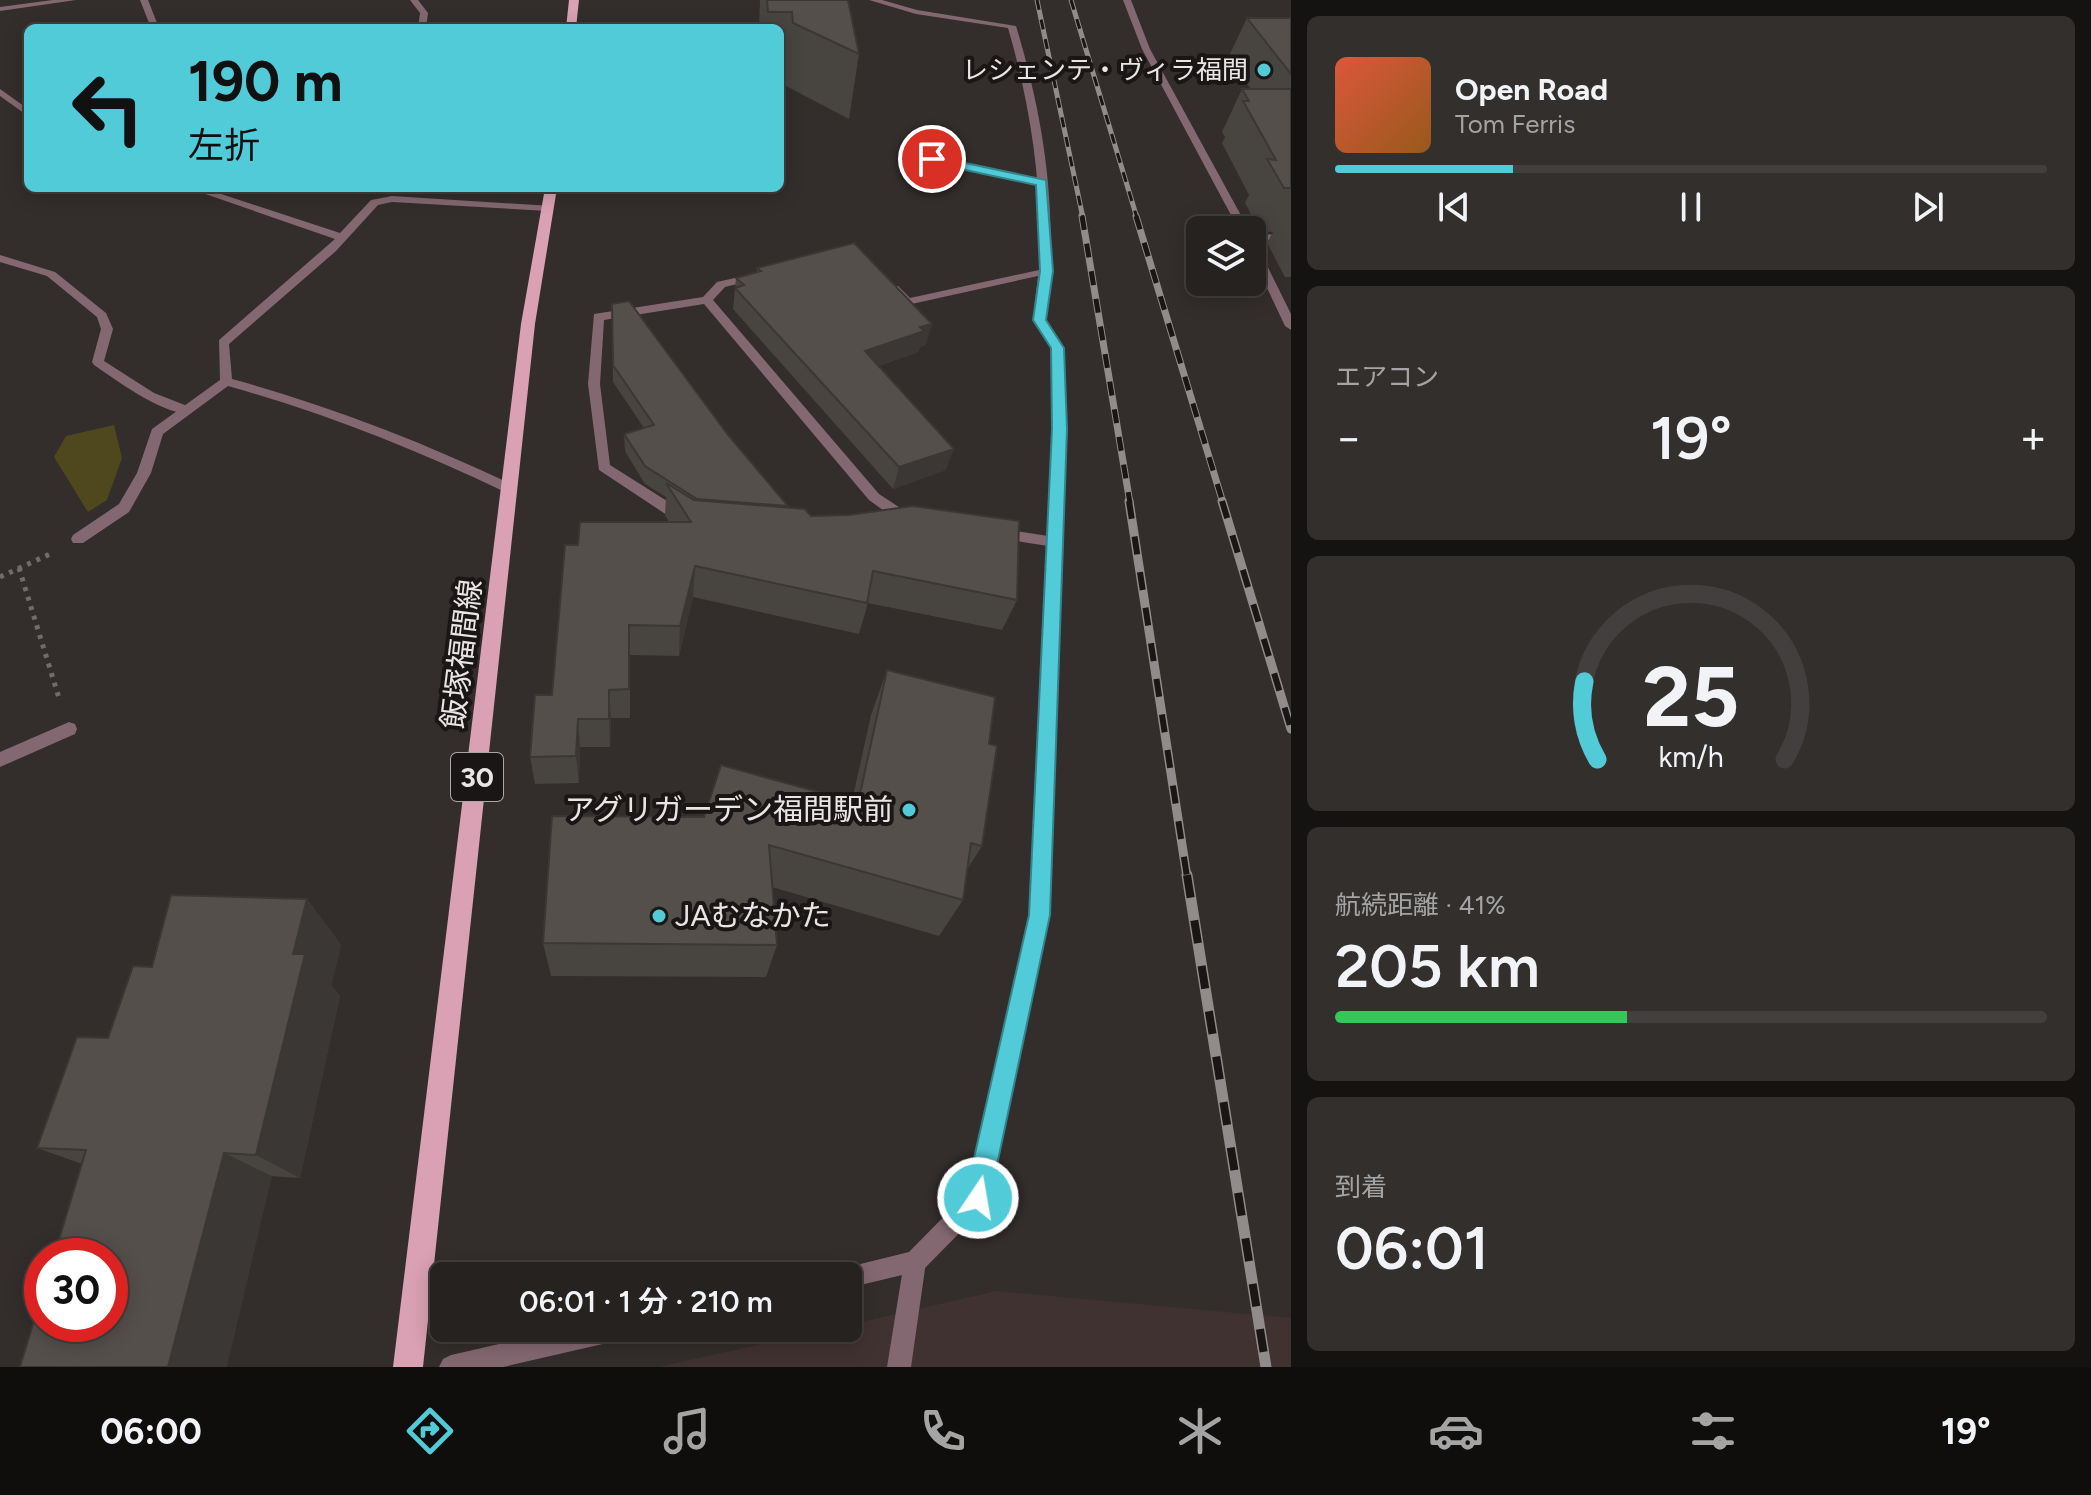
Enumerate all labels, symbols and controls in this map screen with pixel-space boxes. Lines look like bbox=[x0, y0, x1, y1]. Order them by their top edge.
text: 190 m bbox=[188, 48, 343, 115]
place label: レシェンテ・ヴィラ福間 bbox=[962, 54, 1248, 86]
icon: left bbox=[56, 56, 160, 160]
marker: レシェンテ・ヴィラ福間 bbox=[1255, 61, 1273, 79]
text: Open Road bbox=[1455, 71, 1608, 108]
text: Tom Ferris bbox=[1455, 108, 1575, 140]
text: 左折 bbox=[188, 124, 260, 167]
pin bbox=[898, 125, 966, 193]
icon: arrive bbox=[910, 137, 954, 181]
icon: previous bbox=[1432, 185, 1476, 229]
icon: pause bbox=[1669, 185, 1713, 229]
icon: next bbox=[1906, 185, 1950, 229]
map controls bbox=[1186, 216, 1266, 296]
button: layers bbox=[1186, 216, 1266, 296]
text: エアコン bbox=[1335, 361, 1439, 393]
text: 19° bbox=[1650, 402, 1732, 474]
text: − bbox=[1335, 411, 1362, 464]
text: + bbox=[2020, 411, 2047, 464]
street label: 飯塚福間線 bbox=[434, 577, 489, 731]
text: 25 bbox=[1643, 646, 1739, 746]
text: km/h bbox=[1658, 740, 1724, 774]
road number: 30 bbox=[451, 753, 503, 801]
place label: アグリガーデン福間駅前 bbox=[565, 791, 893, 828]
marker: アグリガーデン福間駅前 bbox=[900, 801, 918, 819]
text: 航続距離 · 41% bbox=[1335, 889, 1506, 921]
place label: JAむなかた bbox=[675, 897, 831, 934]
marker: JAむなかた bbox=[650, 907, 668, 925]
text: 205 km bbox=[1335, 930, 1540, 1002]
position arrow bbox=[936, 1156, 1020, 1240]
text: 到着 bbox=[1335, 1171, 1387, 1203]
text: 06:01 bbox=[1335, 1212, 1489, 1284]
speed limit sign: 30 bbox=[24, 1238, 128, 1342]
text: 06:01 · 1 分 · 210 m bbox=[519, 1283, 773, 1320]
icon: directions bbox=[402, 1403, 458, 1459]
icon: music bbox=[659, 1403, 715, 1459]
icon: phone bbox=[915, 1403, 971, 1459]
icon: climate bbox=[1172, 1403, 1228, 1459]
icon: car bbox=[1428, 1403, 1484, 1459]
icon: filters bbox=[1685, 1403, 1741, 1459]
text: 06:00 bbox=[100, 1410, 202, 1453]
text: 19° bbox=[1941, 1410, 1991, 1453]

